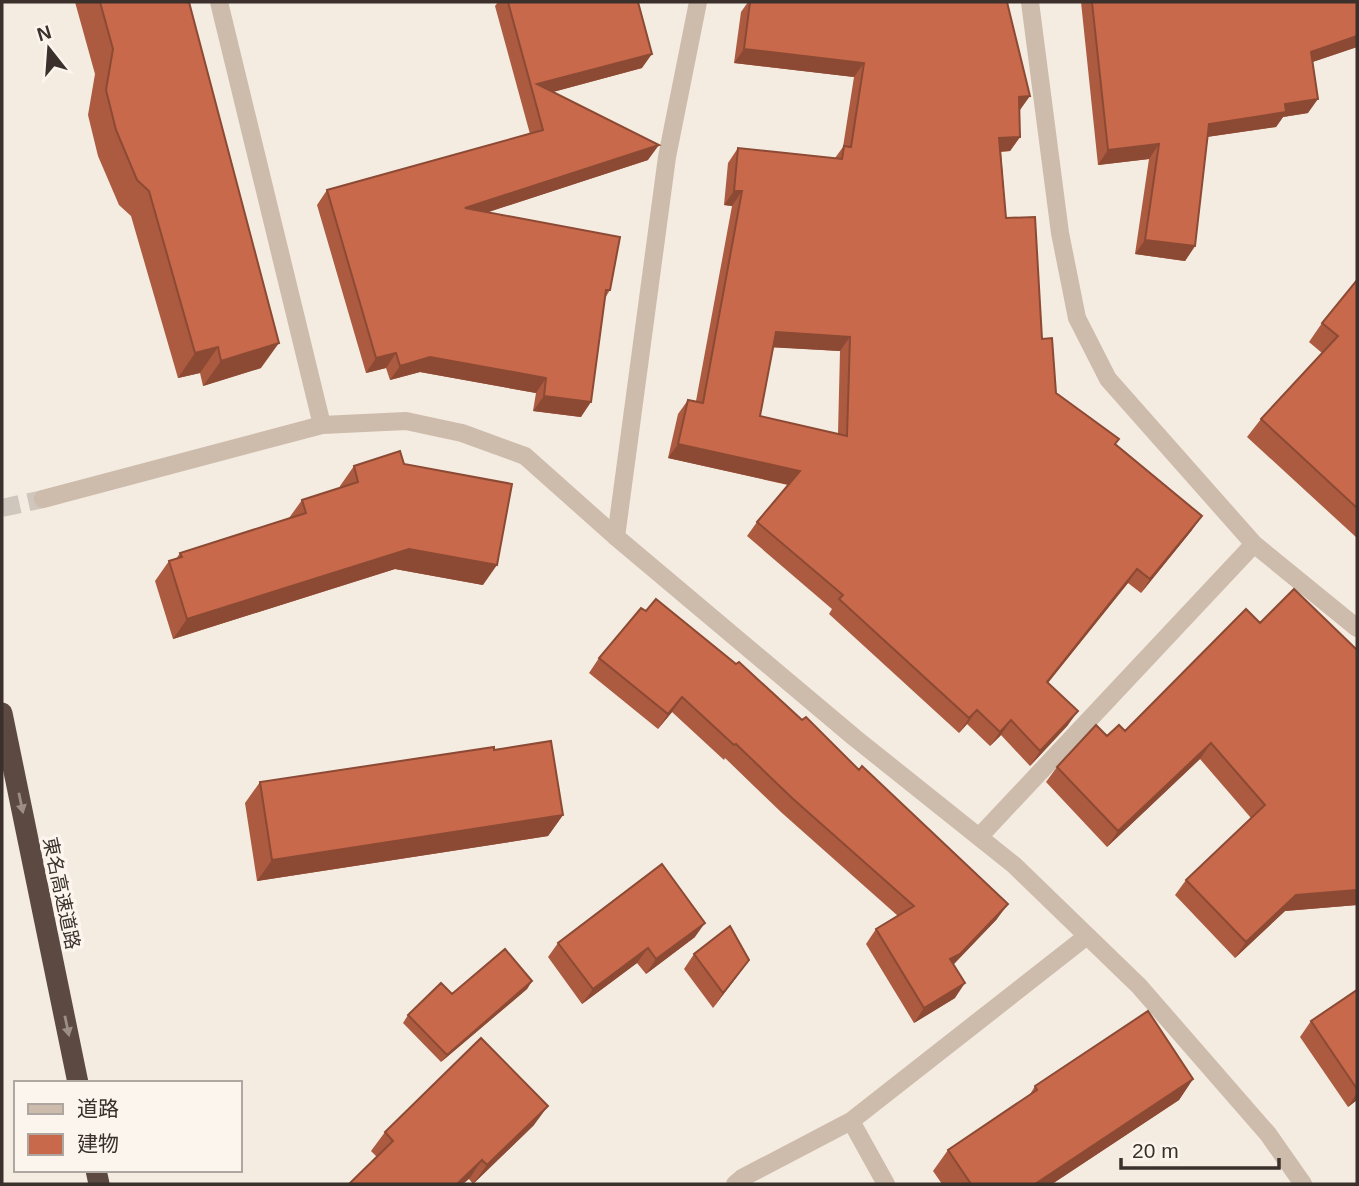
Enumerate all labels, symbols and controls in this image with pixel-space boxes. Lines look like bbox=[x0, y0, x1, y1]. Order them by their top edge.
north arrow bbox=[14, 14, 84, 84]
text: N bbox=[35, 21, 54, 45]
one-way arrow bbox=[15, 792, 26, 814]
street label: 東名高速道路 bbox=[39, 835, 84, 951]
one-way arrow bbox=[61, 1015, 72, 1037]
legend bbox=[14, 1081, 242, 1172]
text: 道路 bbox=[77, 1097, 119, 1120]
scale bar bbox=[1121, 1126, 1278, 1170]
text: 建物 bbox=[77, 1132, 119, 1155]
text: 20 m bbox=[1132, 1139, 1179, 1162]

